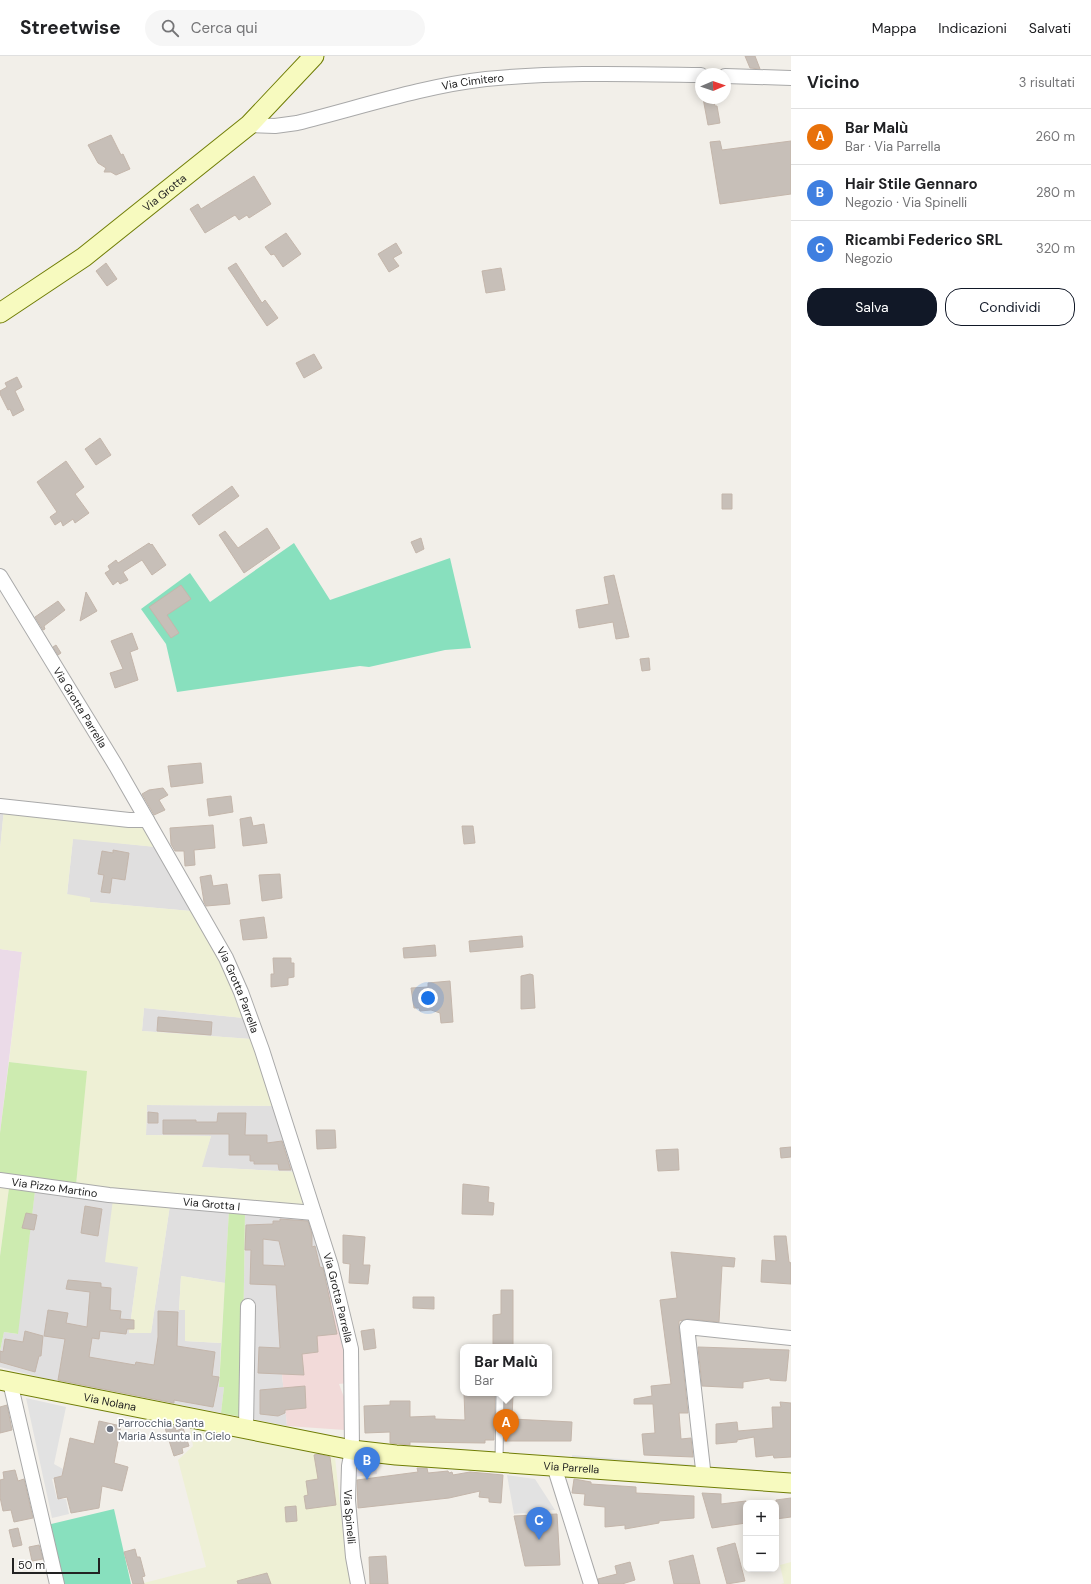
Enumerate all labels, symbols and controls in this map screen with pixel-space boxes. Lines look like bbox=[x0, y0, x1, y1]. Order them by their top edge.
search box bbox=[145, 10, 425, 46]
text: Streetwise bbox=[20, 15, 121, 40]
icon: search bbox=[159, 17, 181, 39]
text: Cerca qui bbox=[191, 18, 258, 38]
text: Mappa bbox=[872, 19, 916, 37]
text: Indicazioni bbox=[938, 19, 1007, 37]
text: Salvati bbox=[1029, 19, 1071, 37]
north arrow bbox=[695, 68, 731, 104]
street label: Via Cimitero bbox=[440, 70, 504, 93]
text: Vicino bbox=[807, 71, 860, 93]
text: 3 risultati bbox=[1019, 74, 1075, 91]
text: Bar Malù bbox=[845, 118, 908, 138]
text: A bbox=[815, 128, 825, 145]
text: 260 m bbox=[1035, 128, 1075, 145]
text: Bar · Via Parrella bbox=[845, 138, 941, 155]
street label: Via Grotta bbox=[140, 171, 189, 214]
text: Hair Stile Gennaro bbox=[845, 174, 978, 194]
text: B bbox=[816, 184, 824, 201]
text: 280 m bbox=[1036, 184, 1075, 201]
text: Negozio · Via Spinelli bbox=[845, 194, 967, 211]
text: Ricambi Federico SRL bbox=[845, 230, 1003, 250]
text: C bbox=[815, 240, 825, 257]
text: 320 m bbox=[1036, 240, 1075, 257]
text: Negozio bbox=[845, 250, 893, 267]
button: Salva bbox=[807, 288, 937, 326]
button: Condividi bbox=[945, 288, 1075, 326]
street label: Via Grotta Parrella bbox=[50, 664, 110, 750]
street label: Via Grotta Parrella bbox=[214, 944, 262, 1035]
your location bbox=[418, 988, 438, 1008]
street label: Via Pizzo Martino bbox=[11, 1175, 98, 1200]
street label: Via Grotta I bbox=[182, 1195, 241, 1213]
street label: Via Grotta Parrella bbox=[320, 1251, 356, 1344]
popup bbox=[460, 1344, 552, 1396]
text: Bar Malù bbox=[474, 1352, 538, 1372]
text: Bar bbox=[474, 1372, 494, 1389]
street label: Via Nolana bbox=[82, 1390, 138, 1414]
pin: A bbox=[493, 1409, 519, 1442]
place label: Parrocchia Santa Maria Assunta in Cielo bbox=[118, 1416, 231, 1443]
marker: Parrocchia Santa Maria Assunta in Cielo bbox=[105, 1424, 115, 1434]
pin: B bbox=[354, 1447, 380, 1480]
street label: Via Parrella bbox=[543, 1458, 600, 1476]
street label: Via Spinelli bbox=[341, 1489, 359, 1545]
map controls bbox=[743, 1500, 779, 1572]
button: + bbox=[743, 1500, 779, 1536]
pin: C bbox=[526, 1507, 552, 1540]
button: − bbox=[743, 1536, 779, 1572]
scale bar bbox=[12, 1556, 100, 1575]
text: 50 m bbox=[18, 1558, 45, 1572]

